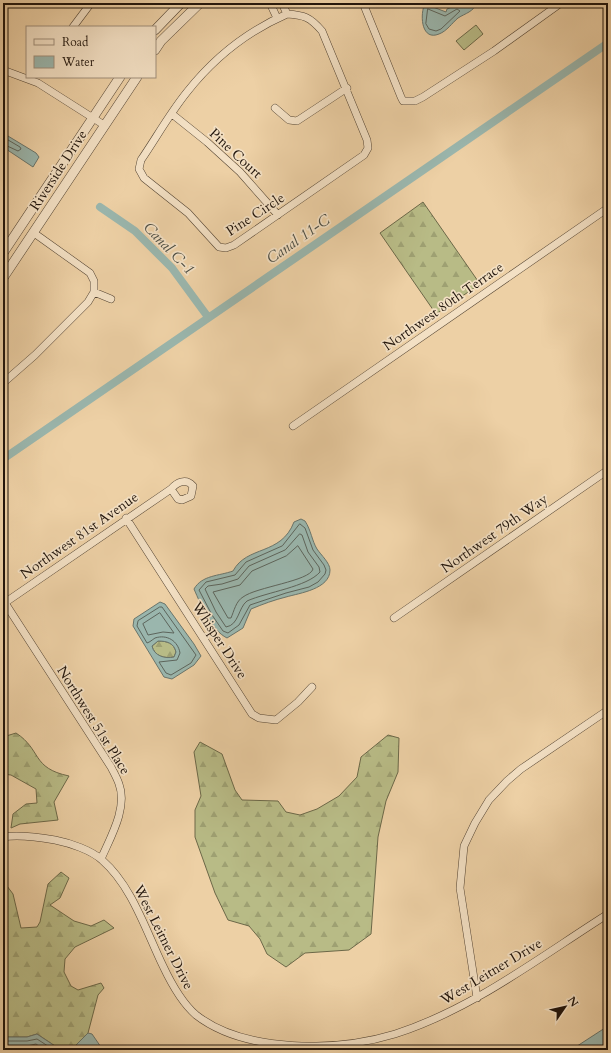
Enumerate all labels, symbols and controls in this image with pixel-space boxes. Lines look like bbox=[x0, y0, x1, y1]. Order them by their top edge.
legend bbox=[26, 26, 156, 78]
text: Road bbox=[62, 34, 89, 50]
text: Water bbox=[61, 54, 95, 70]
street label: Pine Court bbox=[205, 124, 267, 183]
street label: Riverside Drive bbox=[25, 126, 92, 214]
street label: Pine Circle bbox=[222, 188, 288, 240]
water label: Canal 11-C bbox=[262, 209, 334, 268]
water label: Canal C-1 bbox=[139, 217, 199, 279]
street label: Northwest 80th Terrace bbox=[379, 258, 507, 355]
street label: Northwest 81st Avenue bbox=[17, 488, 142, 583]
street label: Northwest 79th Way bbox=[437, 489, 552, 577]
street label: Whisper Drive bbox=[187, 597, 252, 682]
street label: Northwest 51st Place bbox=[52, 662, 135, 778]
street label: West Leitner Drive bbox=[129, 881, 198, 993]
street label: West Leitner Drive bbox=[436, 934, 545, 1010]
north arrow bbox=[545, 987, 585, 1027]
text: N bbox=[564, 994, 582, 1010]

